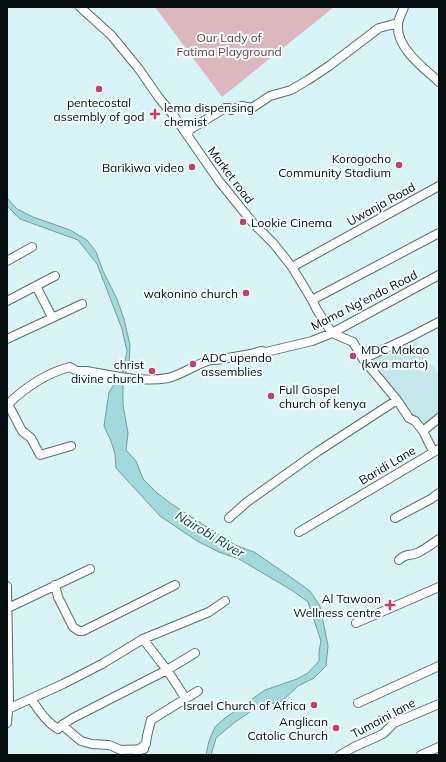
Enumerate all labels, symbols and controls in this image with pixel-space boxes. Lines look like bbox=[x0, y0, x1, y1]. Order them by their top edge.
park label: Our Lady of Fatima Playground bbox=[176, 30, 282, 59]
marker: pentecostal assembly of god bbox=[94, 84, 104, 94]
place label: pentecostal assembly of god bbox=[54, 95, 145, 124]
place label: lema dispensing chemist bbox=[164, 100, 254, 129]
marker: lema dispensing chemist bbox=[149, 108, 161, 120]
street label: Market road bbox=[205, 144, 257, 206]
place label: Korogocho Community Stadium bbox=[278, 151, 391, 180]
place label: Barikiwa video bbox=[102, 160, 184, 175]
marker: Korogocho Community Stadium bbox=[394, 160, 404, 170]
marker: Barikiwa video bbox=[187, 162, 197, 172]
street label: Uwanja Road bbox=[344, 179, 418, 229]
place label: Lookie Cinema bbox=[251, 215, 332, 230]
marker: Lookie Cinema bbox=[238, 217, 248, 227]
street label: Mama Ng'endo Road bbox=[308, 267, 420, 333]
place label: wakonino church bbox=[144, 286, 238, 301]
marker: wakonino church bbox=[241, 288, 251, 298]
place label: MDC Makao (kwa marto) bbox=[361, 342, 429, 371]
place label: ADC upendo assemblies bbox=[201, 350, 272, 379]
marker: MDC Makao (kwa marto) bbox=[348, 351, 358, 361]
place label: christ divine church bbox=[71, 357, 144, 386]
marker: ADC upendo assemblies bbox=[188, 359, 198, 369]
marker: christ divine church bbox=[147, 366, 157, 376]
place label: Full Gospel church of kenya bbox=[279, 382, 366, 411]
marker: Full Gospel church of kenya bbox=[266, 391, 276, 401]
street label: Baridi Lane bbox=[356, 442, 418, 488]
water label: Nairobi River bbox=[173, 507, 248, 562]
place label: Al Tawoon Wellness centre bbox=[293, 591, 381, 620]
marker: Al Tawoon Wellness centre bbox=[384, 599, 396, 611]
street label: Tumaini lane bbox=[348, 695, 418, 741]
place label: Israel Church of Africa bbox=[183, 698, 306, 713]
marker: Israel Church of Africa bbox=[309, 700, 319, 710]
place label: Anglican Catolic Church bbox=[248, 714, 328, 743]
marker: Anglican Catolic Church bbox=[331, 723, 341, 733]

